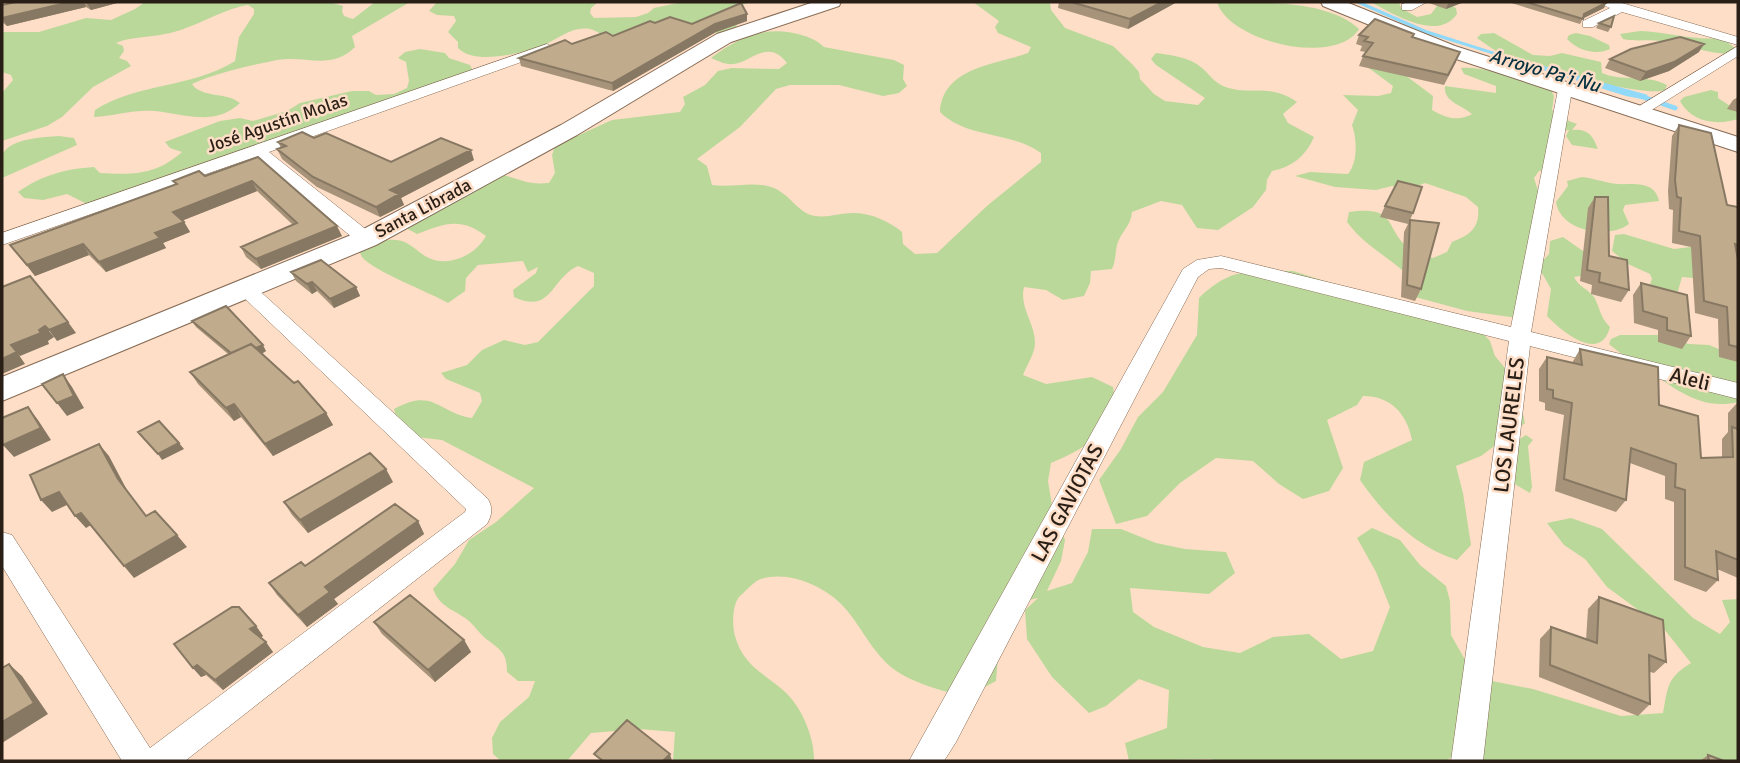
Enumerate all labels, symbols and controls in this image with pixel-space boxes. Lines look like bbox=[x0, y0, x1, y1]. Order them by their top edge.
water label: Arroyo Pa'i Ñu bbox=[1487, 44, 1604, 99]
street label: José Agustín Molas bbox=[204, 89, 351, 157]
street label: Santa Librada bbox=[371, 173, 475, 243]
street label: LOS LAURELES bbox=[1488, 356, 1530, 494]
street label: Aleli bbox=[1667, 361, 1713, 397]
street label: LAS GAVIOTAS bbox=[1025, 439, 1109, 567]

